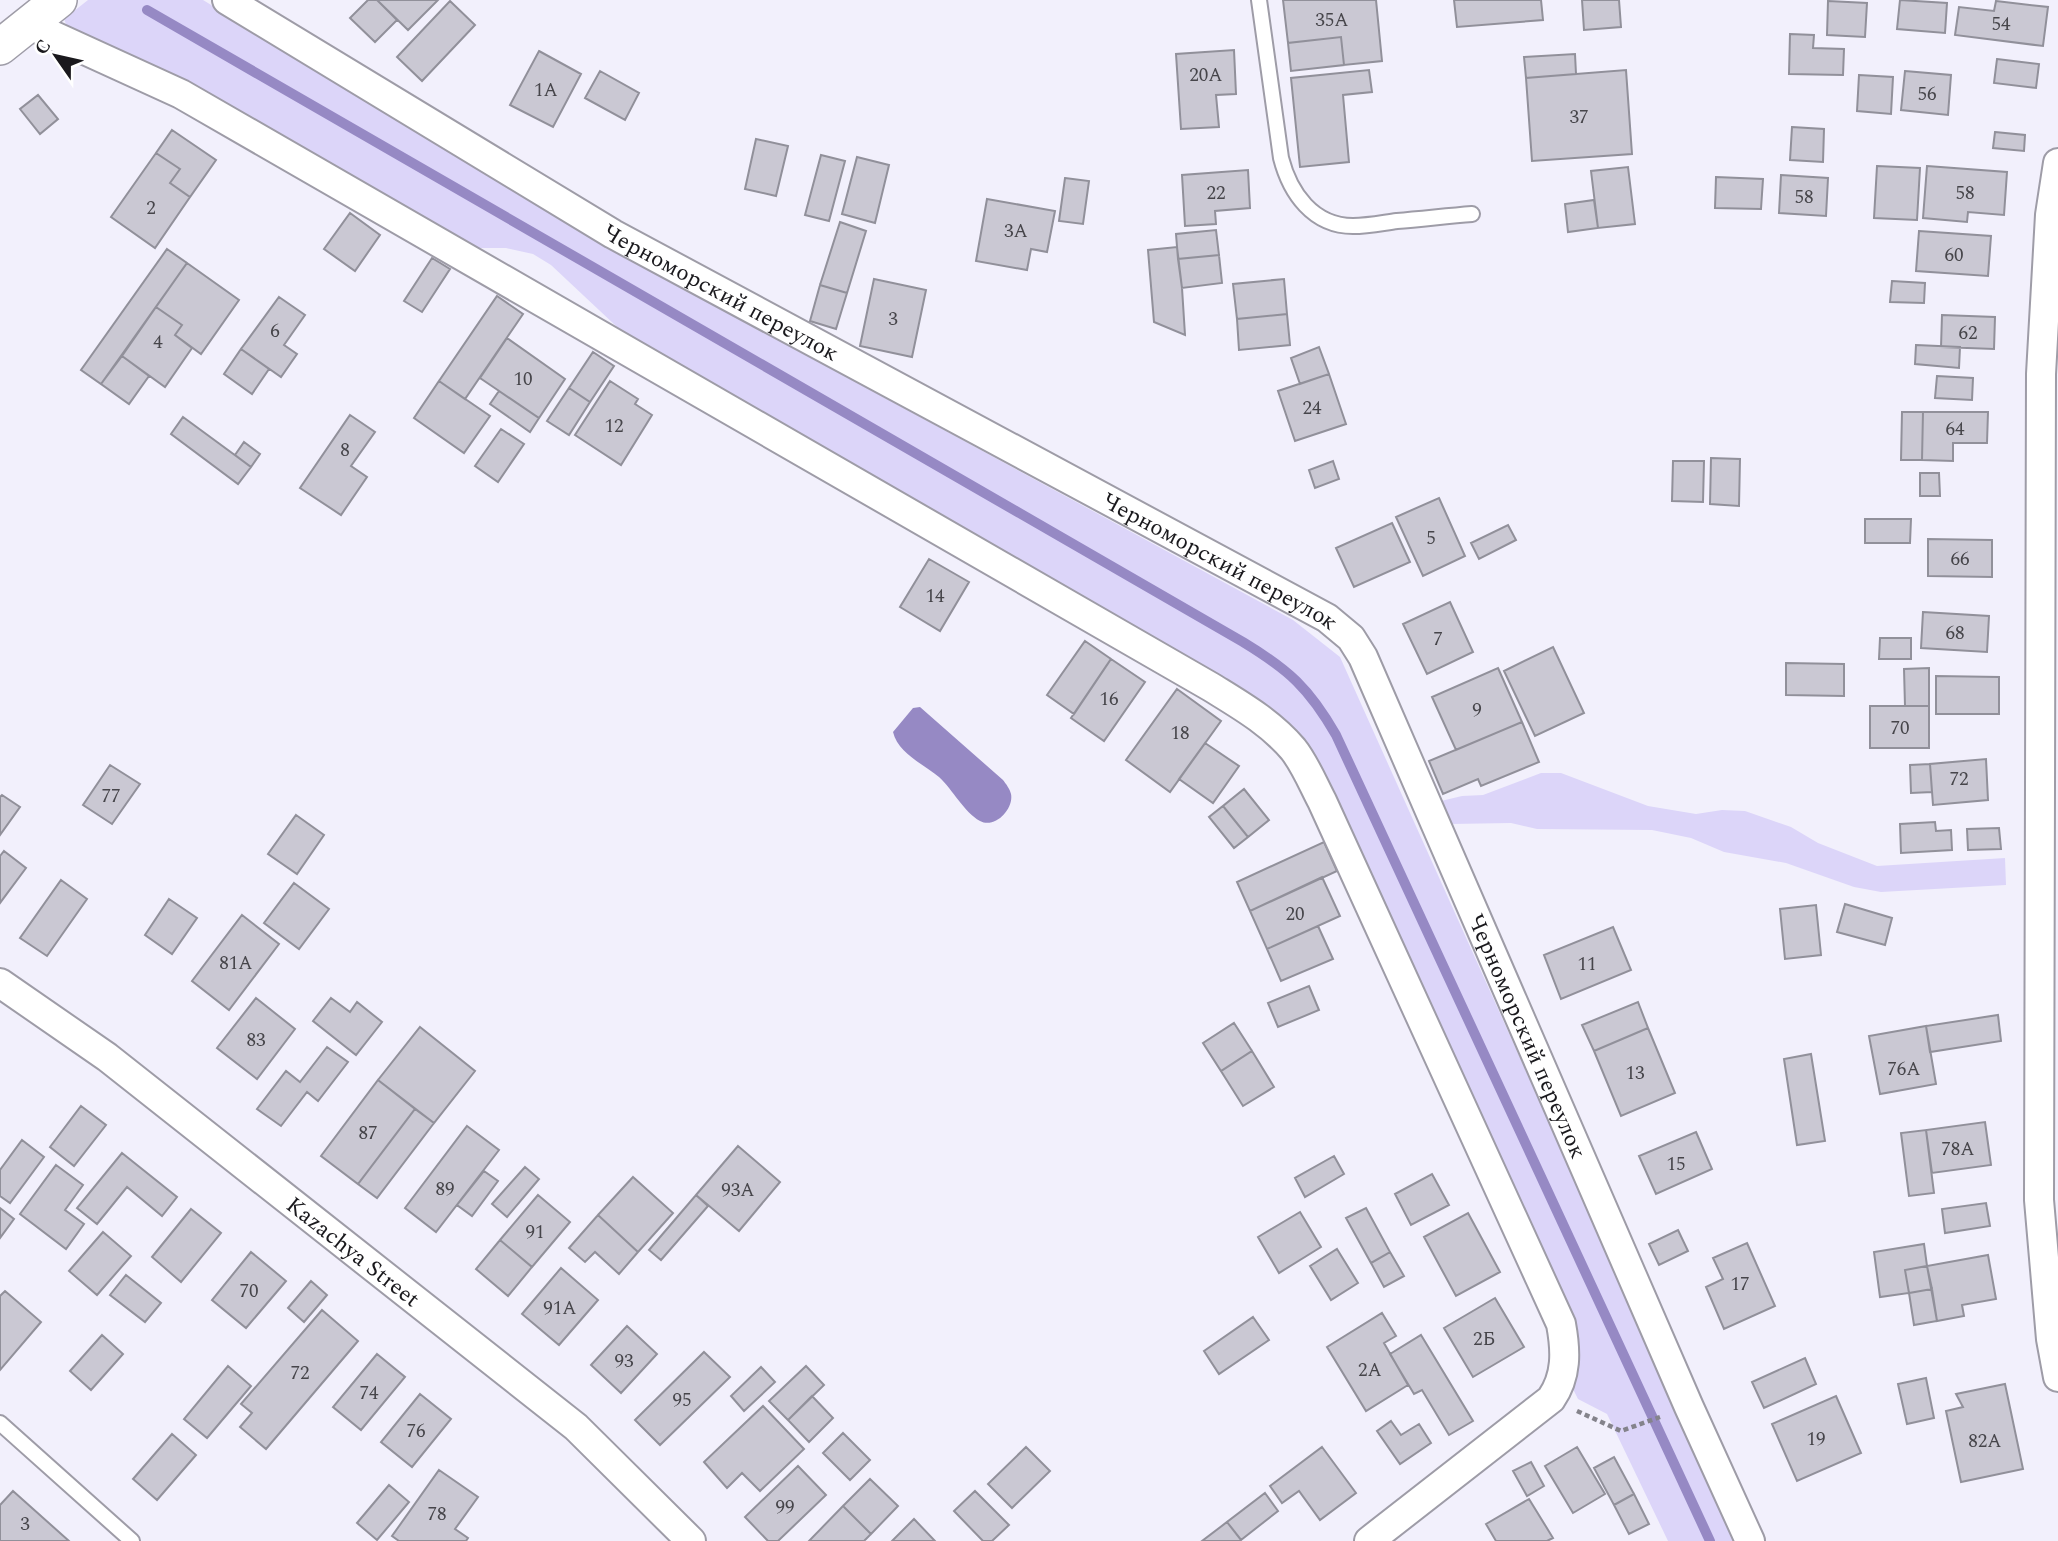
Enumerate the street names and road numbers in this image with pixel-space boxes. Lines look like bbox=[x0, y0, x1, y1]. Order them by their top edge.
street label: Черноморский переулок bbox=[595, 216, 845, 371]
street label: Черноморский переулок bbox=[1095, 484, 1346, 640]
street label: Черноморский переулок bbox=[1458, 909, 1595, 1165]
street label: Kazachya Street bbox=[278, 1189, 427, 1317]

